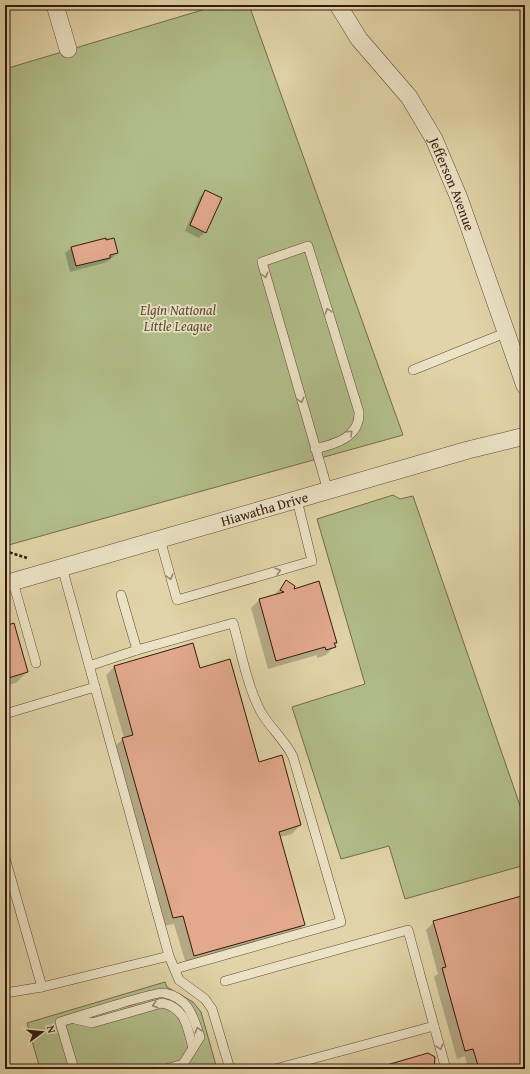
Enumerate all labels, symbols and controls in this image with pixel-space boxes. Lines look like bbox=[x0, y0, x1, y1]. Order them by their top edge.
street label: Jefferson Avenue bbox=[424, 132, 480, 234]
one-way arrow bbox=[260, 272, 269, 279]
park label: Elgin National Little League bbox=[139, 300, 216, 336]
one-way arrow bbox=[324, 308, 333, 315]
one-way arrow bbox=[297, 397, 305, 403]
one-way arrow bbox=[345, 430, 353, 438]
street label: Hiawatha Drive bbox=[218, 487, 311, 531]
one-way arrow bbox=[275, 567, 282, 576]
one-way arrow bbox=[165, 573, 174, 580]
one-way arrow bbox=[152, 1000, 159, 1009]
north arrow bbox=[22, 1012, 62, 1052]
text: N bbox=[43, 1024, 60, 1036]
one-way arrow bbox=[194, 1027, 203, 1034]
one-way arrow bbox=[435, 1044, 444, 1051]

